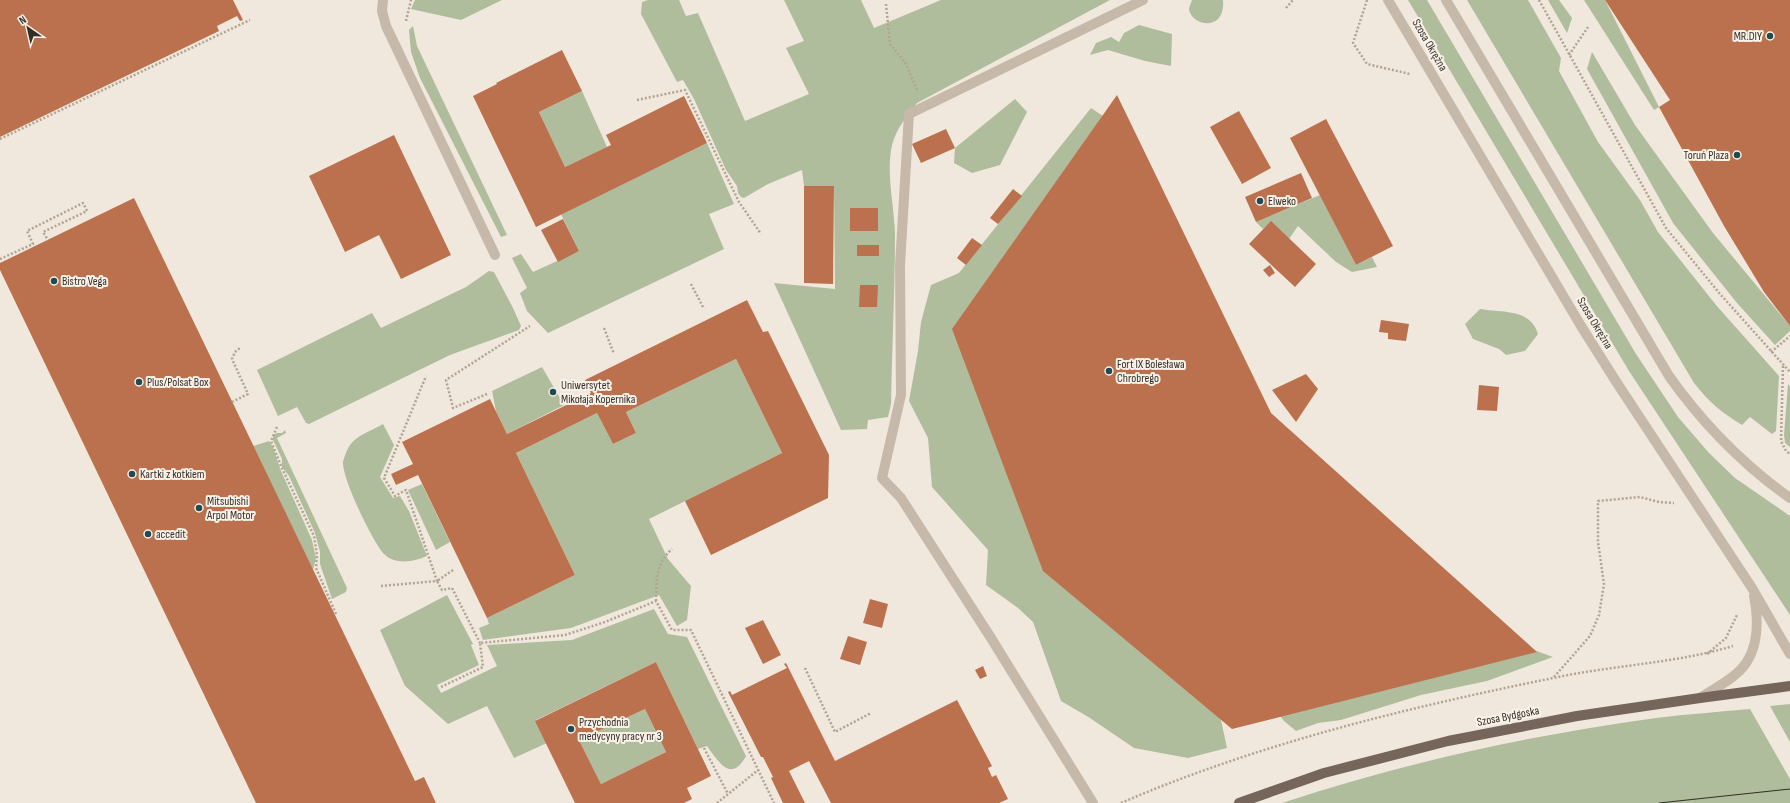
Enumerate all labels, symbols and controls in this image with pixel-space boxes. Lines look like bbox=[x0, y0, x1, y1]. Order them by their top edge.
north arrow bbox=[8, 8, 48, 48]
text: N bbox=[17, 13, 29, 27]
street label: Szosa Okrężna bbox=[1409, 17, 1451, 74]
place label: MR.DIY bbox=[1734, 29, 1762, 44]
marker: MR.DIY bbox=[1765, 31, 1775, 41]
place label: Toruń Plaza bbox=[1684, 148, 1729, 163]
marker: Toruń Plaza bbox=[1732, 150, 1742, 160]
place label: Elweko bbox=[1268, 194, 1296, 209]
marker: Elweko bbox=[1255, 196, 1265, 206]
place label: Bistro Vega bbox=[62, 274, 107, 289]
marker: Bistro Vega bbox=[49, 276, 59, 286]
street label: Szosa Okrężna bbox=[1573, 295, 1616, 352]
place label: Fort IX Bolesława Chrobrego bbox=[1117, 357, 1185, 386]
marker: Fort IX Bolesława Chrobrego bbox=[1104, 366, 1114, 376]
place label: Plus/Polsat Box bbox=[147, 375, 209, 390]
marker: Plus/Polsat Box bbox=[134, 377, 144, 387]
place label: Uniwersytet Mikołaja Kopernika bbox=[561, 378, 636, 407]
marker: Uniwersytet Mikołaja Kopernika bbox=[548, 387, 558, 397]
place label: Kartki z kotkiem bbox=[140, 467, 205, 482]
marker: Kartki z kotkiem bbox=[127, 469, 137, 479]
place label: Mitsubishi Arpol Motor bbox=[206, 494, 255, 523]
marker: Mitsubishi Arpol Motor bbox=[194, 503, 204, 513]
place label: accedit bbox=[156, 527, 186, 542]
marker: accedit bbox=[143, 529, 153, 539]
street label: Szosa Bydgoska bbox=[1476, 703, 1541, 730]
place label: Przychodnia medycyny pracy nr 3 bbox=[579, 715, 662, 744]
marker: Przychodnia medycyny pracy nr 3 bbox=[566, 724, 576, 734]

